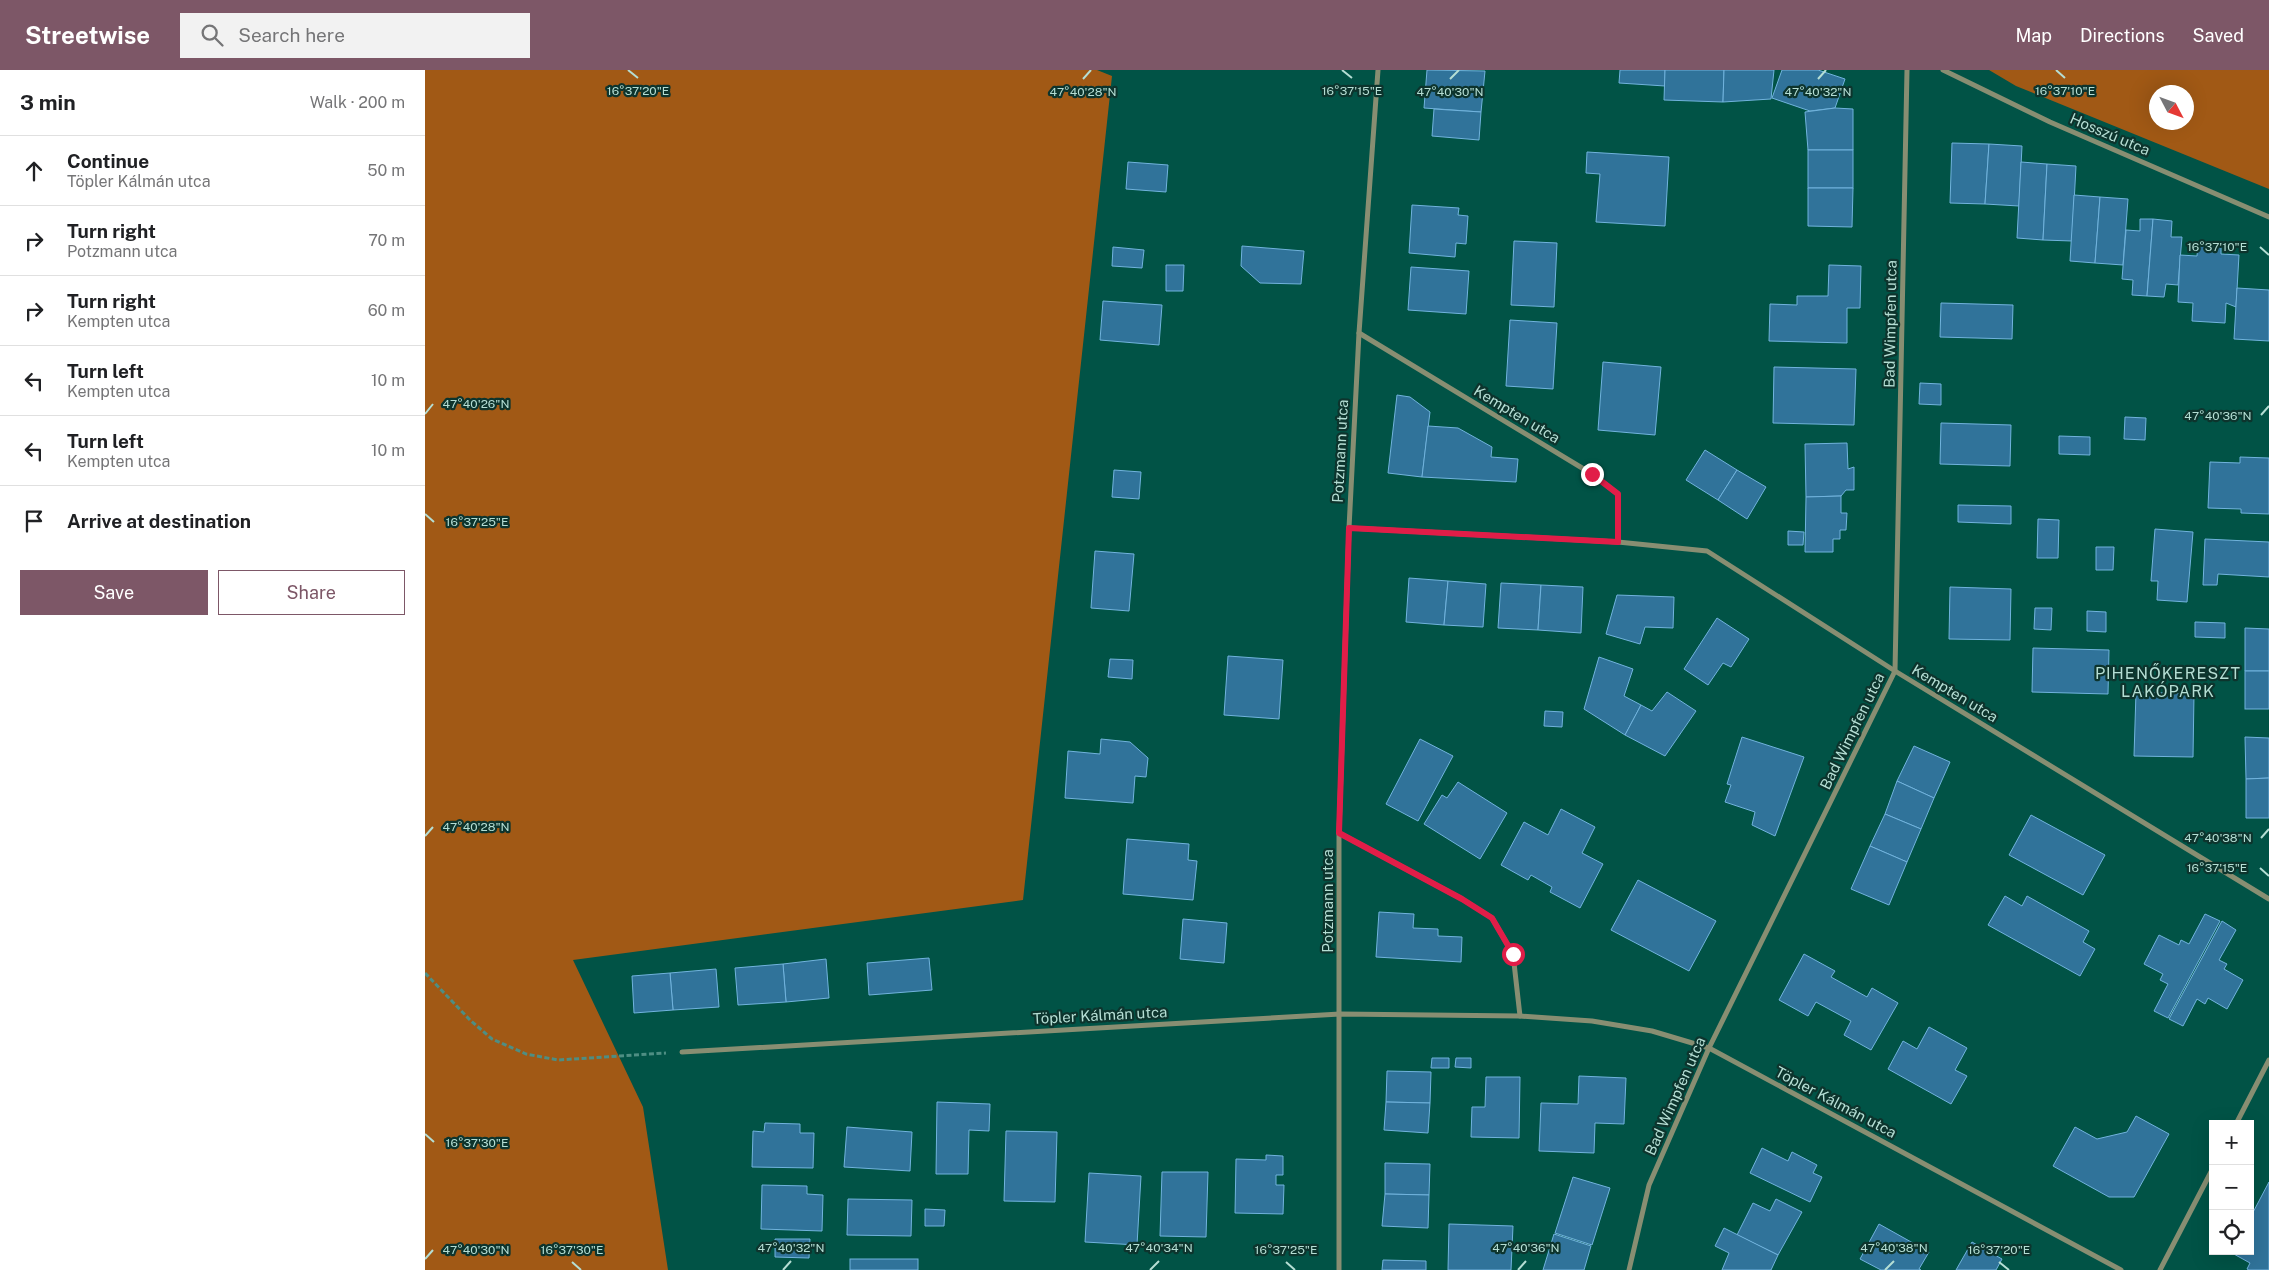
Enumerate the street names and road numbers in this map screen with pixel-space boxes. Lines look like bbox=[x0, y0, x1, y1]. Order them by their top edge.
street label: Hosszú utca bbox=[2067, 110, 2153, 158]
street label: Bad Wimpfen utca bbox=[1880, 260, 1900, 388]
street label: Kempten utca bbox=[1471, 382, 1563, 446]
street label: Potzmann utca bbox=[1329, 399, 1351, 503]
street label: Kempten utca bbox=[1909, 661, 2001, 725]
street label: Bad Wimpfen utca bbox=[1816, 670, 1888, 792]
street label: Potzmann utca bbox=[1319, 849, 1336, 953]
street label: Töpler Kálmán utca bbox=[1032, 1003, 1168, 1027]
street label: Bad Wimpfen utca bbox=[1641, 1034, 1709, 1158]
street label: Töpler Kálmán utca bbox=[1773, 1063, 1899, 1141]

